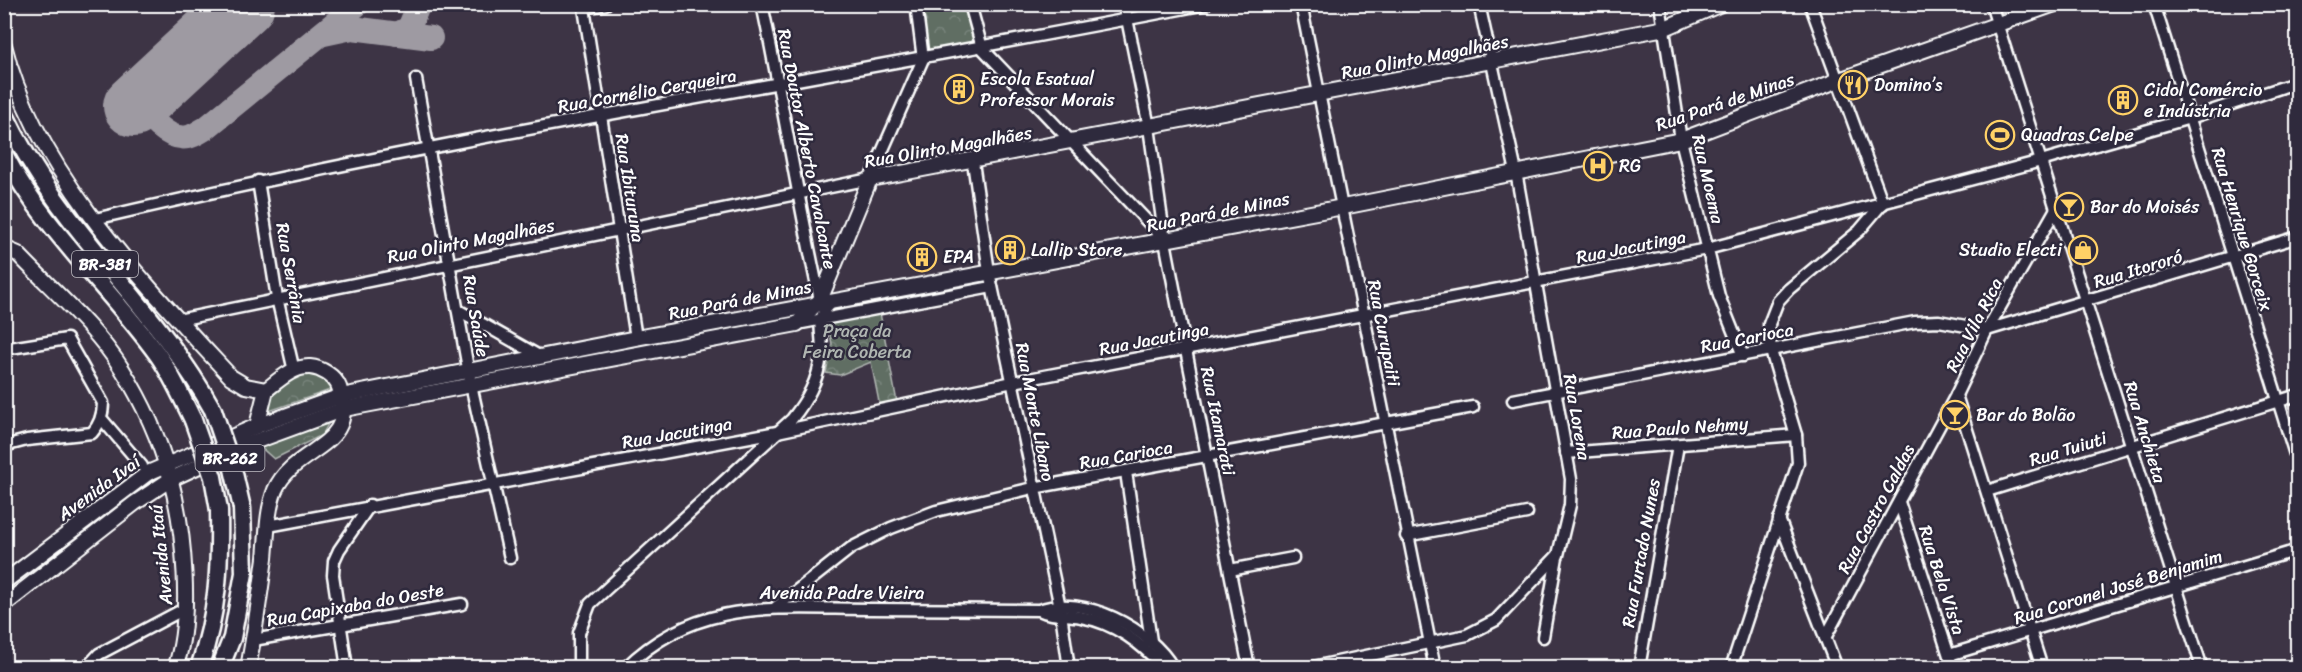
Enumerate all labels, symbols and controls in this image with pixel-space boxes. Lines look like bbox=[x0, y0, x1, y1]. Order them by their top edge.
street label: Rua Olinto Magalhães bbox=[1339, 25, 1512, 89]
street label: Rua Doutor Alberto Cavalcante bbox=[768, 26, 846, 272]
street label: Rua Cornélio Cerqueira bbox=[555, 60, 739, 122]
place label: Escola Esatual Professor Morais bbox=[980, 63, 1115, 116]
street label: Rua Pará de Minas bbox=[1651, 63, 1800, 141]
restaurant icon: Domino’s bbox=[1837, 69, 1869, 101]
place label: Domino’s bbox=[1874, 69, 1943, 101]
building icon: Escola Esatual Professor Morais bbox=[943, 73, 975, 105]
place label: Cidol Comércio e Indústria bbox=[2144, 74, 2262, 127]
building icon: Cidol Comércio e Indústria bbox=[2107, 84, 2139, 116]
street label: Rua Olinto Magalhães bbox=[862, 116, 1035, 178]
sports icon: Quadras Celpe bbox=[1984, 119, 2016, 151]
place label: Quadras Celpe bbox=[2021, 119, 2134, 151]
street label: Rua Ibituruna bbox=[606, 131, 654, 245]
street label: Rua Moema bbox=[1682, 131, 1734, 228]
street label: Rua Henrique Gorceix bbox=[2202, 143, 2282, 316]
hospital icon: RG bbox=[1582, 150, 1614, 182]
place label: RG bbox=[1619, 150, 1641, 182]
street label: Rua Pará de Minas bbox=[1144, 182, 1293, 242]
bar icon: Bar do Moisés bbox=[2053, 191, 2085, 223]
place label: Bar do Moisés bbox=[2090, 191, 2200, 223]
street label: Rua Olinto Magalhães bbox=[385, 209, 558, 273]
street label: Rua Serrânia bbox=[266, 220, 316, 327]
street label: Rua Jacutinga bbox=[1573, 221, 1689, 273]
building icon: Lallip Store bbox=[994, 234, 1026, 266]
place label: Lallip Store bbox=[1031, 234, 1122, 266]
place label: Studio Electi bbox=[1959, 234, 2063, 266]
shop icon: Studio Electi bbox=[2067, 234, 2099, 266]
street label: Rua Itororó bbox=[2090, 240, 2187, 298]
building icon: EPA bbox=[906, 241, 938, 273]
place label: EPA bbox=[943, 241, 974, 273]
road number: BR-381 bbox=[72, 251, 138, 277]
street label: Rua Pará de Minas bbox=[666, 270, 815, 330]
street label: Rua Saúde bbox=[453, 272, 499, 360]
street label: Rua Vila Rica bbox=[1936, 272, 2012, 378]
street label: Rua Curupaiti bbox=[1358, 277, 1410, 390]
street label: Rua Jacutinga bbox=[1096, 313, 1212, 365]
street label: Rua Carioca bbox=[1698, 313, 1796, 363]
park label: Praça da Feira Coberta bbox=[803, 315, 911, 368]
street label: Rua Monte Líbano bbox=[1006, 340, 1064, 484]
street label: Rua Itamarati bbox=[1191, 364, 1245, 479]
street label: Rua Lorena bbox=[1554, 371, 1600, 464]
street label: Rua Anchieta bbox=[2114, 377, 2176, 488]
bar icon: Bar do Bolão bbox=[1939, 399, 1971, 431]
place label: Bar do Bolão bbox=[1976, 399, 2075, 431]
street label: Rua Paulo Nehmy bbox=[1611, 407, 1750, 449]
street label: Rua Jacutinga bbox=[619, 408, 735, 458]
street label: Rua Tuiuti bbox=[2025, 422, 2112, 476]
street label: Rua Carioca bbox=[1077, 431, 1175, 479]
street label: Rua Castro Caldas bbox=[1828, 438, 1924, 580]
street label: Avenida Ivaí bbox=[50, 445, 149, 530]
road number: BR-262 bbox=[196, 445, 264, 471]
street label: Rua Furtado Nunes bbox=[1612, 475, 1670, 630]
street label: Avenida Itaú bbox=[140, 503, 182, 608]
street label: Rua Bela Vista bbox=[1909, 521, 1975, 639]
street label: Rua Coronel José Benjamim bbox=[2010, 540, 2226, 634]
street label: Rua Capixaba do Oeste bbox=[264, 574, 446, 636]
street label: Avenida Padre Vieira bbox=[759, 577, 924, 609]

